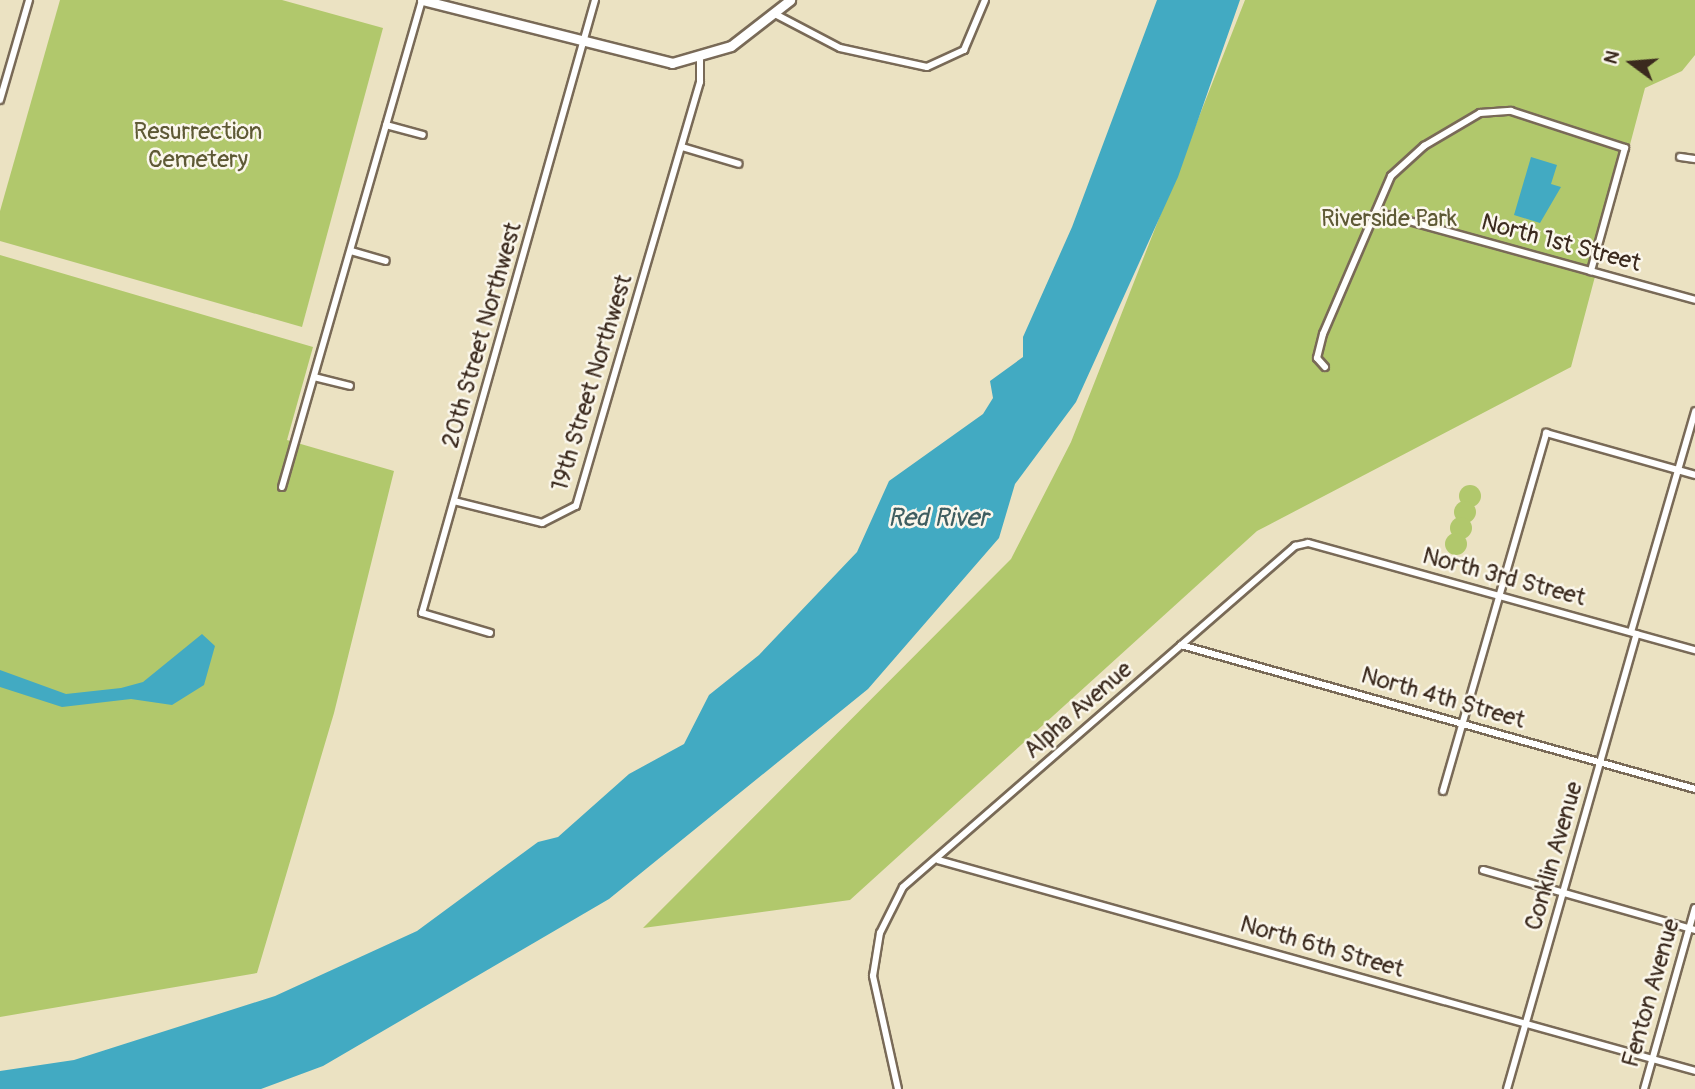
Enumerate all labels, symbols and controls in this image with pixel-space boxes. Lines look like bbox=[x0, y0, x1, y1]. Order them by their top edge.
north arrow bbox=[1597, 28, 1667, 98]
text: N bbox=[1599, 48, 1625, 67]
park label: Resurrection Cemetery bbox=[134, 118, 262, 174]
park label: Riverside Park bbox=[1321, 205, 1457, 233]
street label: North 1st Street bbox=[1478, 208, 1644, 278]
street label: 20th Street Northwest bbox=[436, 219, 528, 451]
street label: 19th Street Northwest bbox=[545, 271, 639, 495]
water label: Red River bbox=[888, 503, 988, 535]
street label: North 3rd Street bbox=[1419, 541, 1589, 613]
street label: Alpha Avenue bbox=[1018, 655, 1138, 765]
street label: North 4th Street bbox=[1358, 661, 1528, 735]
street label: Conklin Avenue bbox=[1519, 778, 1589, 934]
street label: North 6th Street bbox=[1237, 910, 1407, 984]
street label: Fenton Avenue bbox=[1616, 915, 1686, 1071]

